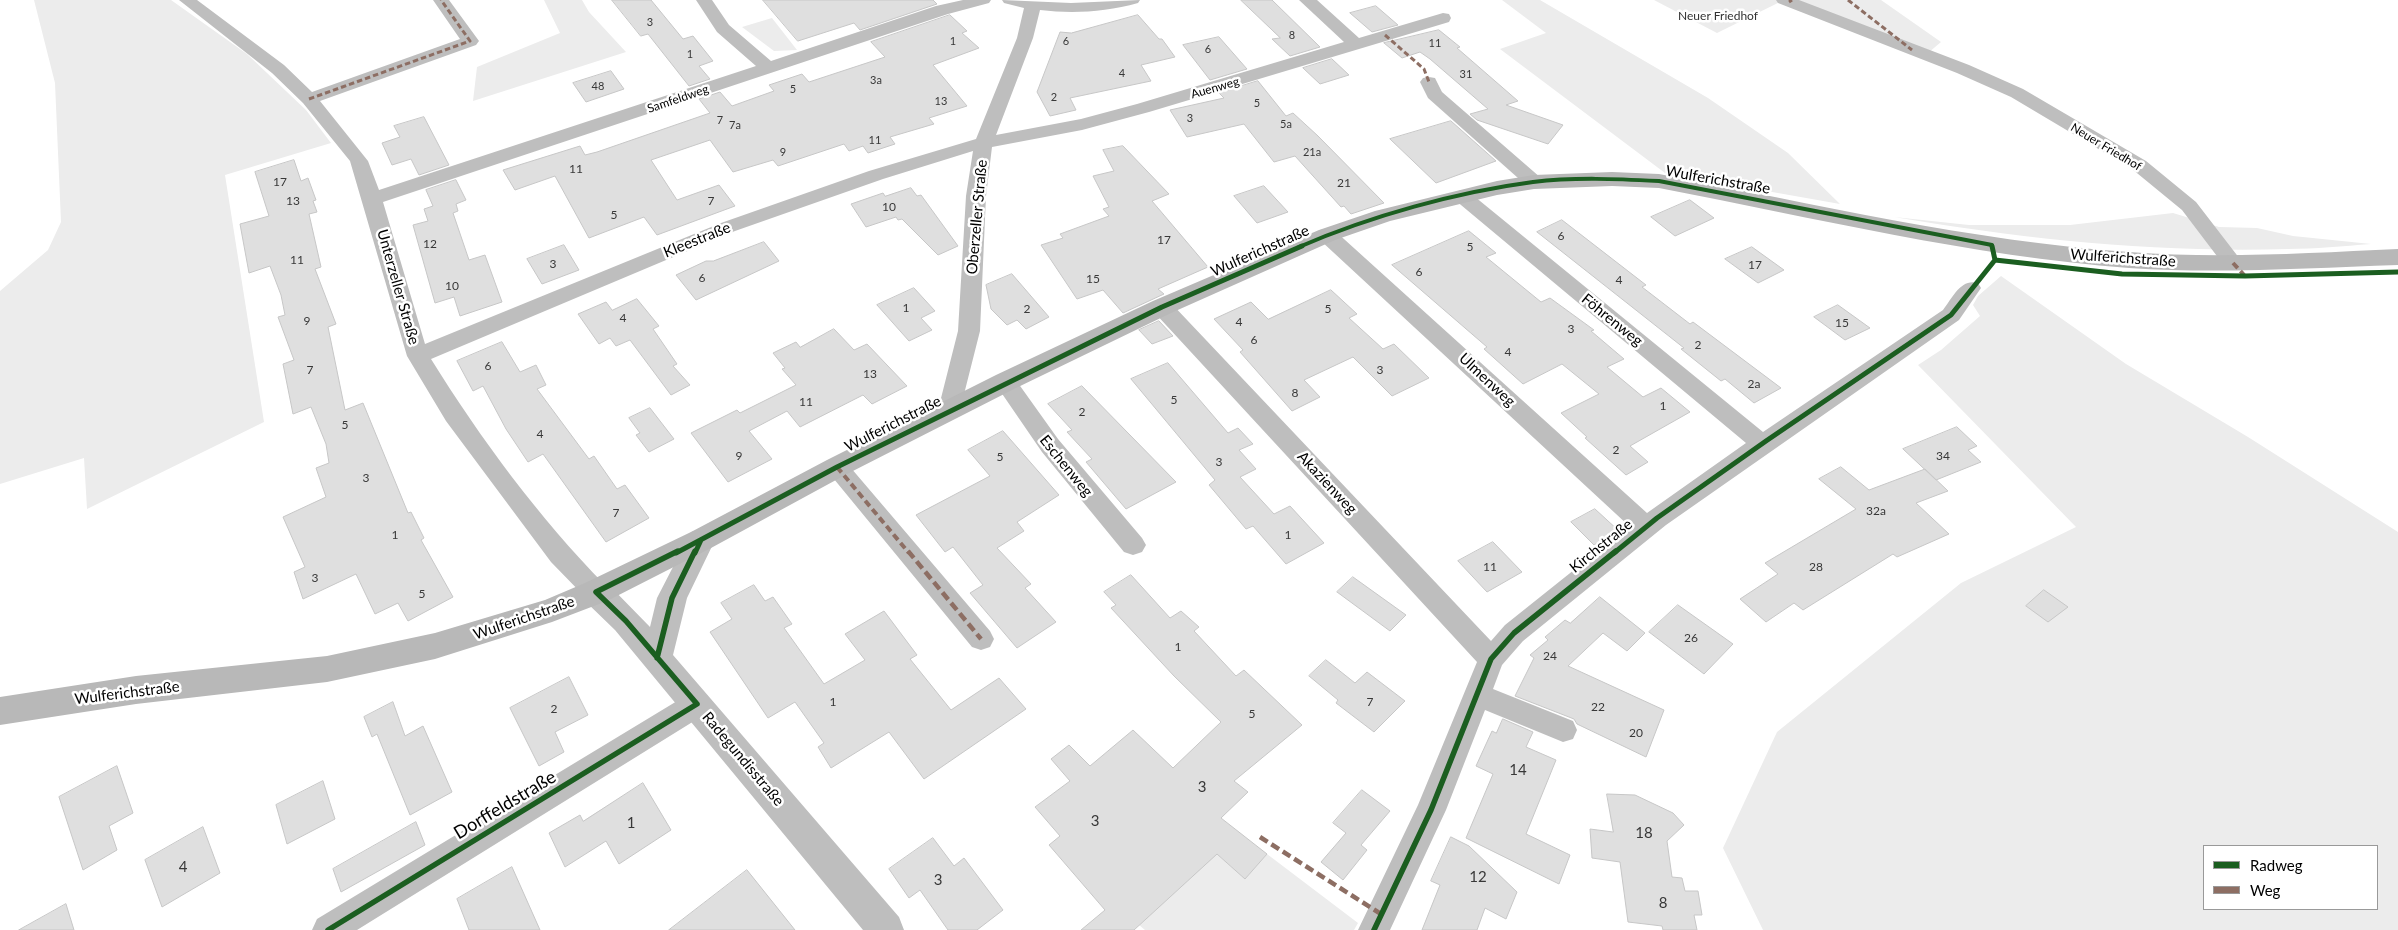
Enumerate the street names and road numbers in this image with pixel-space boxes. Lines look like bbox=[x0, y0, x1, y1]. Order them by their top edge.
street label: Auenweg bbox=[1189, 74, 1241, 102]
street label: Samfeldweg bbox=[645, 82, 711, 116]
street label: Neuer Friedhof bbox=[2068, 120, 2144, 174]
street label: Oberzeller Straße bbox=[963, 159, 991, 275]
street label: Wulferichstraße bbox=[1664, 162, 1772, 198]
street label: Kleestraße bbox=[661, 218, 733, 262]
street label: Wulferichstraße bbox=[1208, 221, 1312, 281]
street label: Unterzeller Straße bbox=[373, 227, 423, 347]
street label: Wulferichstraße bbox=[2070, 245, 2176, 271]
street label: Föhrenweg bbox=[1578, 290, 1646, 350]
street label: Ulmenweg bbox=[1455, 349, 1519, 411]
street label: Wulferichstraße bbox=[842, 392, 944, 456]
street label: Eschenweg bbox=[1036, 431, 1096, 501]
street label: Akazienweg bbox=[1293, 448, 1361, 518]
street label: Kirchstraße bbox=[1566, 515, 1636, 577]
street label: Wulferichstraße bbox=[471, 592, 577, 644]
street label: Wulferichstraße bbox=[73, 678, 181, 708]
street label: Radegundisstraße bbox=[698, 708, 788, 810]
street label: Dorffeldstraße bbox=[450, 766, 560, 844]

